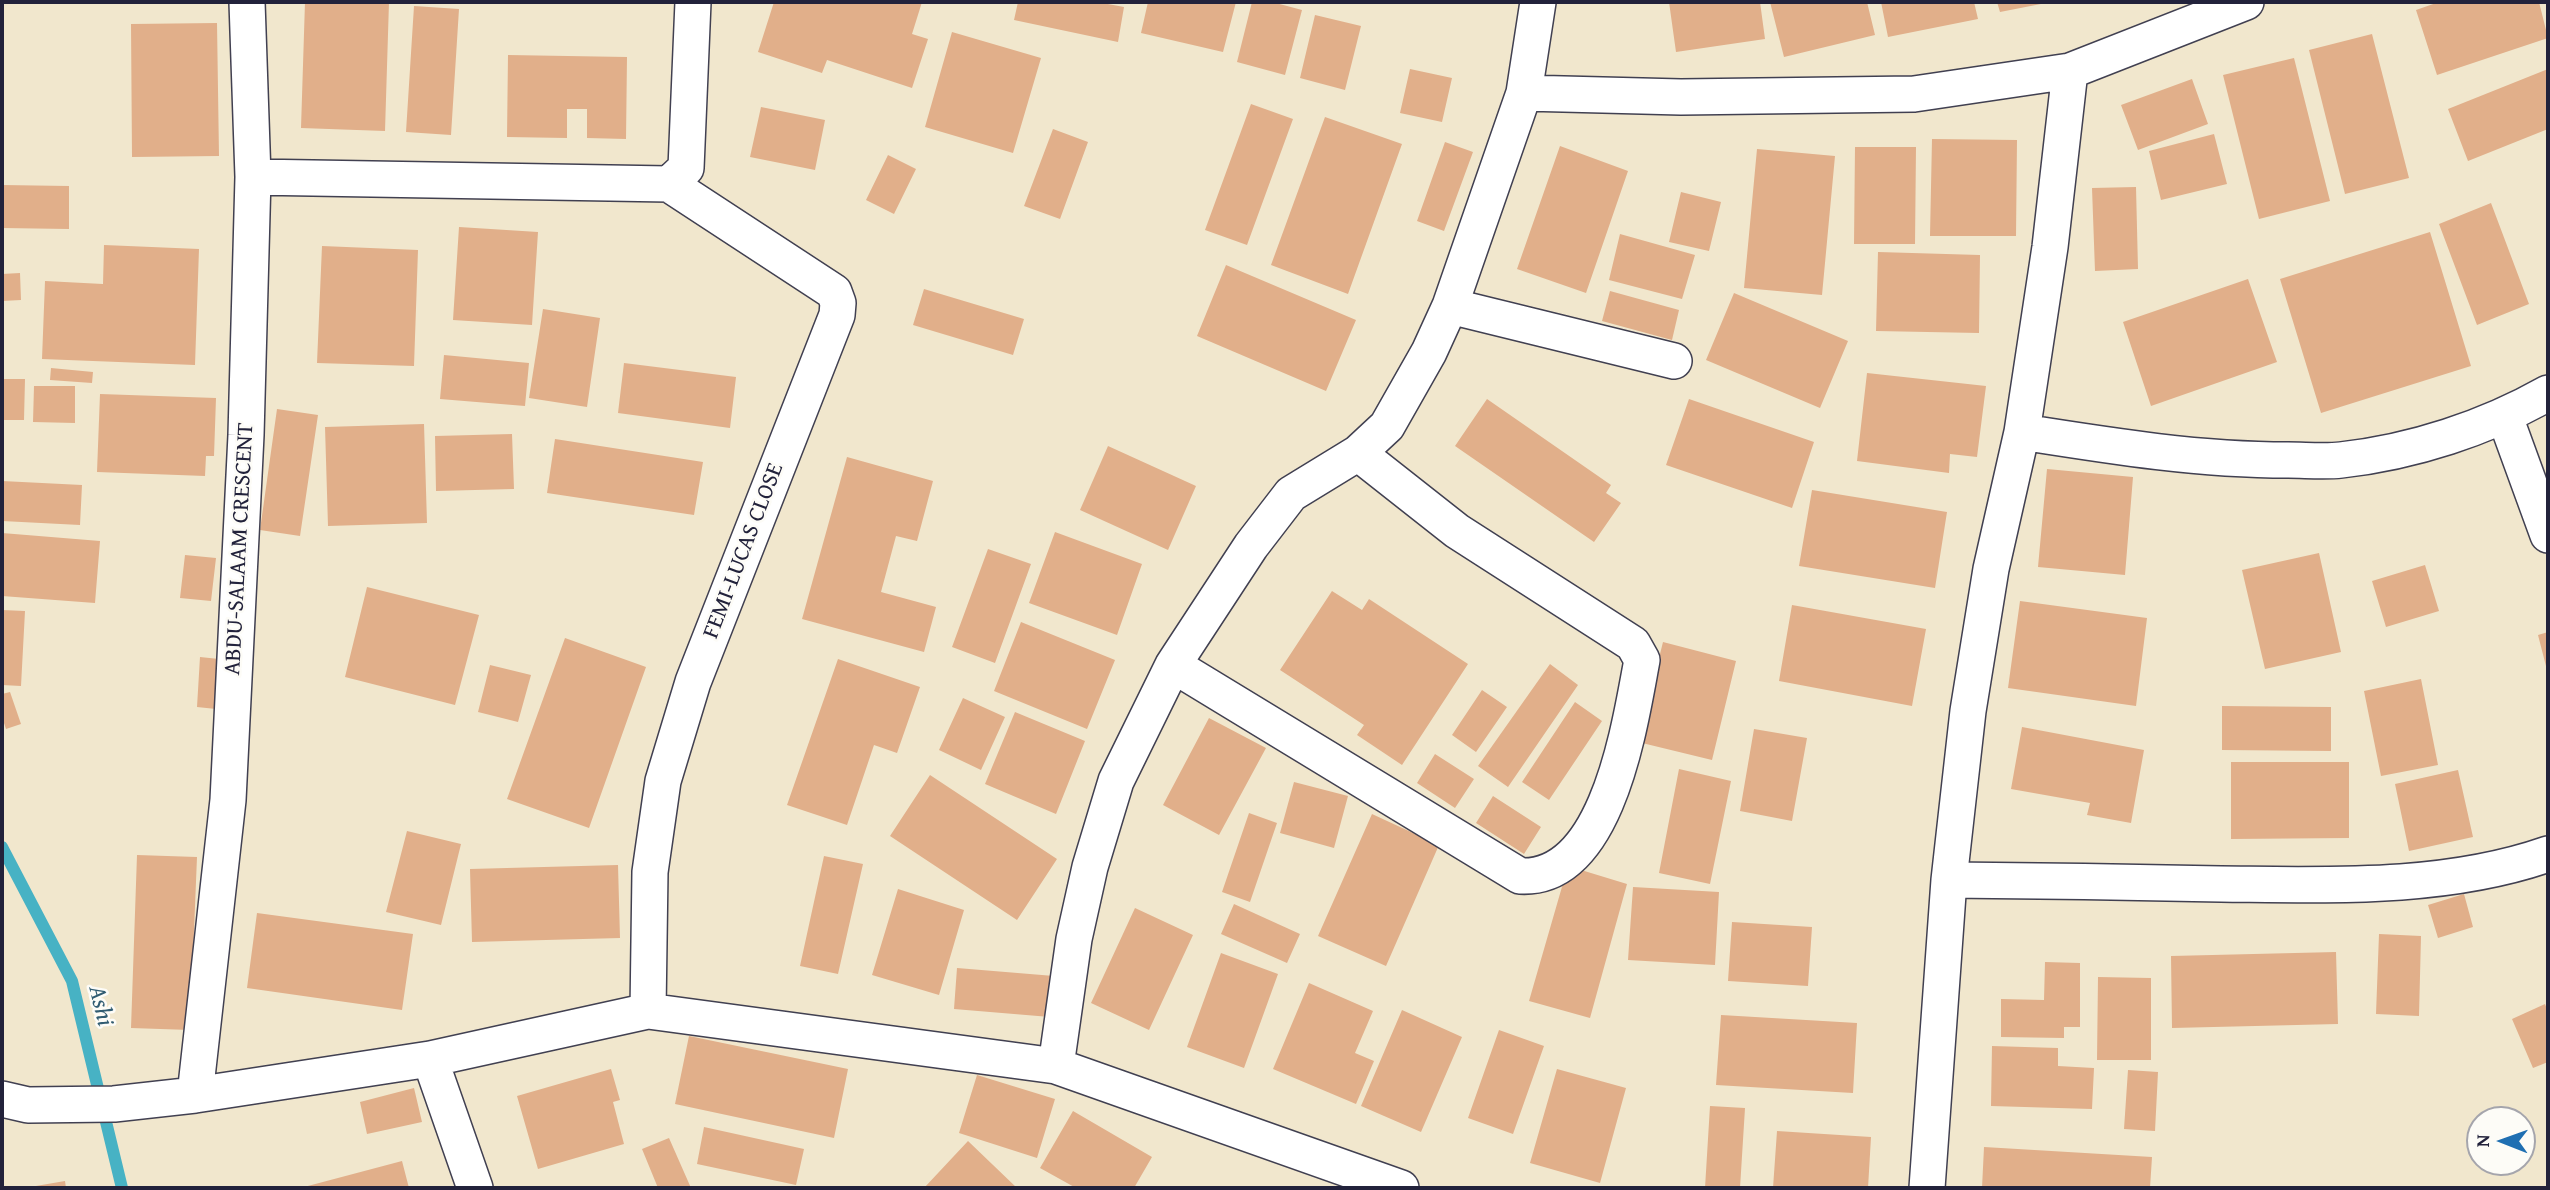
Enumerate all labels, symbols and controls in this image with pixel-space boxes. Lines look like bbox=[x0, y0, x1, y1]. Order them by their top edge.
street label: ABDU-SALAAM CRESCENT bbox=[220, 422, 260, 676]
street label: FEMI-LUCAS CLOSE bbox=[698, 459, 790, 643]
water label: Ashi bbox=[81, 983, 119, 1029]
north arrow bbox=[2466, 1106, 2536, 1176]
text: N bbox=[2468, 1134, 2496, 1147]

